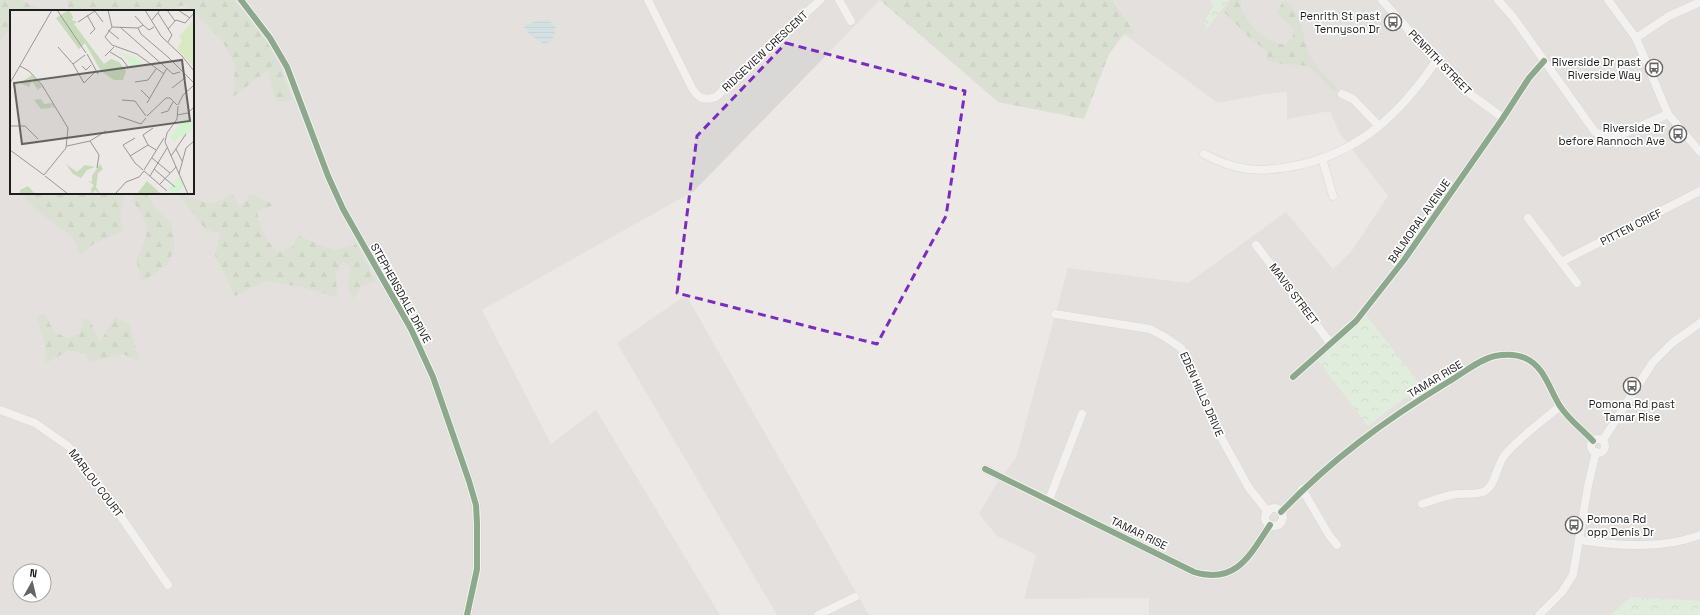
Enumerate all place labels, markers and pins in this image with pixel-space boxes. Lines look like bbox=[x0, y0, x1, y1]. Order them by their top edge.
place label: Penrith St past Tennyson Dr bbox=[1300, 9, 1380, 36]
bus stop icon: Penrith St past Tennyson Dr bbox=[1383, 12, 1403, 32]
place label: Riverside Dr past Riverside Way bbox=[1552, 55, 1641, 82]
bus stop icon: Riverside Dr past Riverside Way bbox=[1644, 58, 1664, 78]
place label: Riverside Dr before Rannoch Ave bbox=[1558, 121, 1665, 148]
bus stop icon: Riverside Dr before Rannoch Ave bbox=[1668, 124, 1688, 144]
bus stop icon: Pomona Rd past Tamar Rise bbox=[1622, 376, 1642, 396]
place label: Pomona Rd past Tamar Rise bbox=[1589, 397, 1675, 424]
place label: Pomona Rd opp Denis Dr bbox=[1587, 512, 1654, 539]
bus stop icon: Pomona Rd opp Denis Dr bbox=[1564, 515, 1584, 535]

